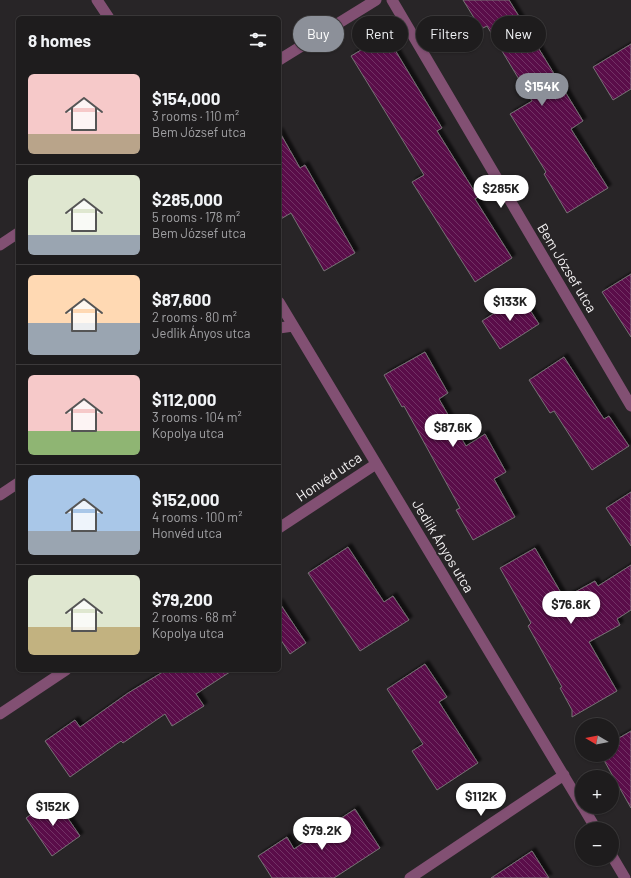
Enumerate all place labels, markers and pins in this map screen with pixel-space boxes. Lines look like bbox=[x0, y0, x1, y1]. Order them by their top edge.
pin: $154K bbox=[514, 73, 570, 107]
pin: $285K bbox=[473, 175, 529, 209]
pin: $133K bbox=[482, 288, 538, 322]
pin: $87.6K bbox=[420, 414, 486, 448]
pin: $76.8K bbox=[538, 591, 604, 625]
pin: $112K bbox=[453, 783, 509, 817]
pin: $152K bbox=[25, 793, 81, 827]
pin: $79.2K bbox=[289, 817, 355, 851]

